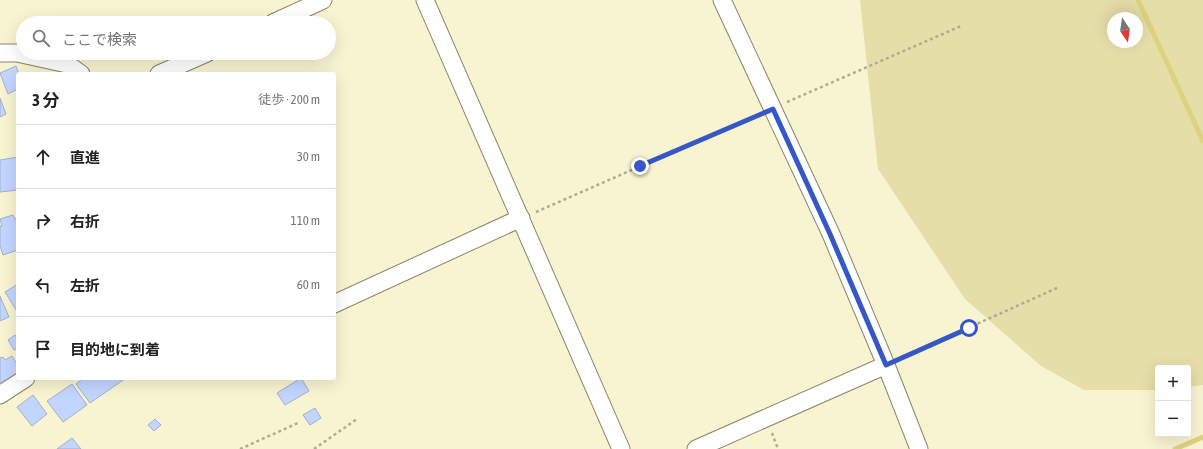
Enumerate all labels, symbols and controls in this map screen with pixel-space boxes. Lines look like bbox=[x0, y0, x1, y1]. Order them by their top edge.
north arrow bbox=[1107, 12, 1143, 48]
search box bbox=[16, 16, 336, 60]
icon: search bbox=[30, 27, 52, 49]
text: ここで検索 bbox=[62, 31, 137, 48]
text: 3 分 bbox=[32, 90, 59, 110]
text: 徒歩 · 200 m bbox=[258, 92, 320, 107]
icon: ahead bbox=[32, 146, 54, 168]
text: 直進 bbox=[70, 149, 100, 166]
text: 30 m bbox=[297, 149, 320, 164]
route end bbox=[631, 157, 649, 175]
icon: right bbox=[32, 210, 54, 232]
text: 右折 bbox=[70, 213, 100, 230]
text: 110 m bbox=[291, 213, 320, 228]
icon: left bbox=[32, 274, 54, 296]
text: 左折 bbox=[70, 277, 100, 294]
text: 60 m bbox=[297, 277, 320, 292]
route start bbox=[960, 319, 978, 337]
icon: arrive bbox=[32, 338, 54, 360]
text: 目的地に到着 bbox=[70, 341, 160, 358]
map controls bbox=[1155, 365, 1191, 437]
button: + bbox=[1155, 365, 1191, 401]
button: − bbox=[1155, 401, 1191, 437]

